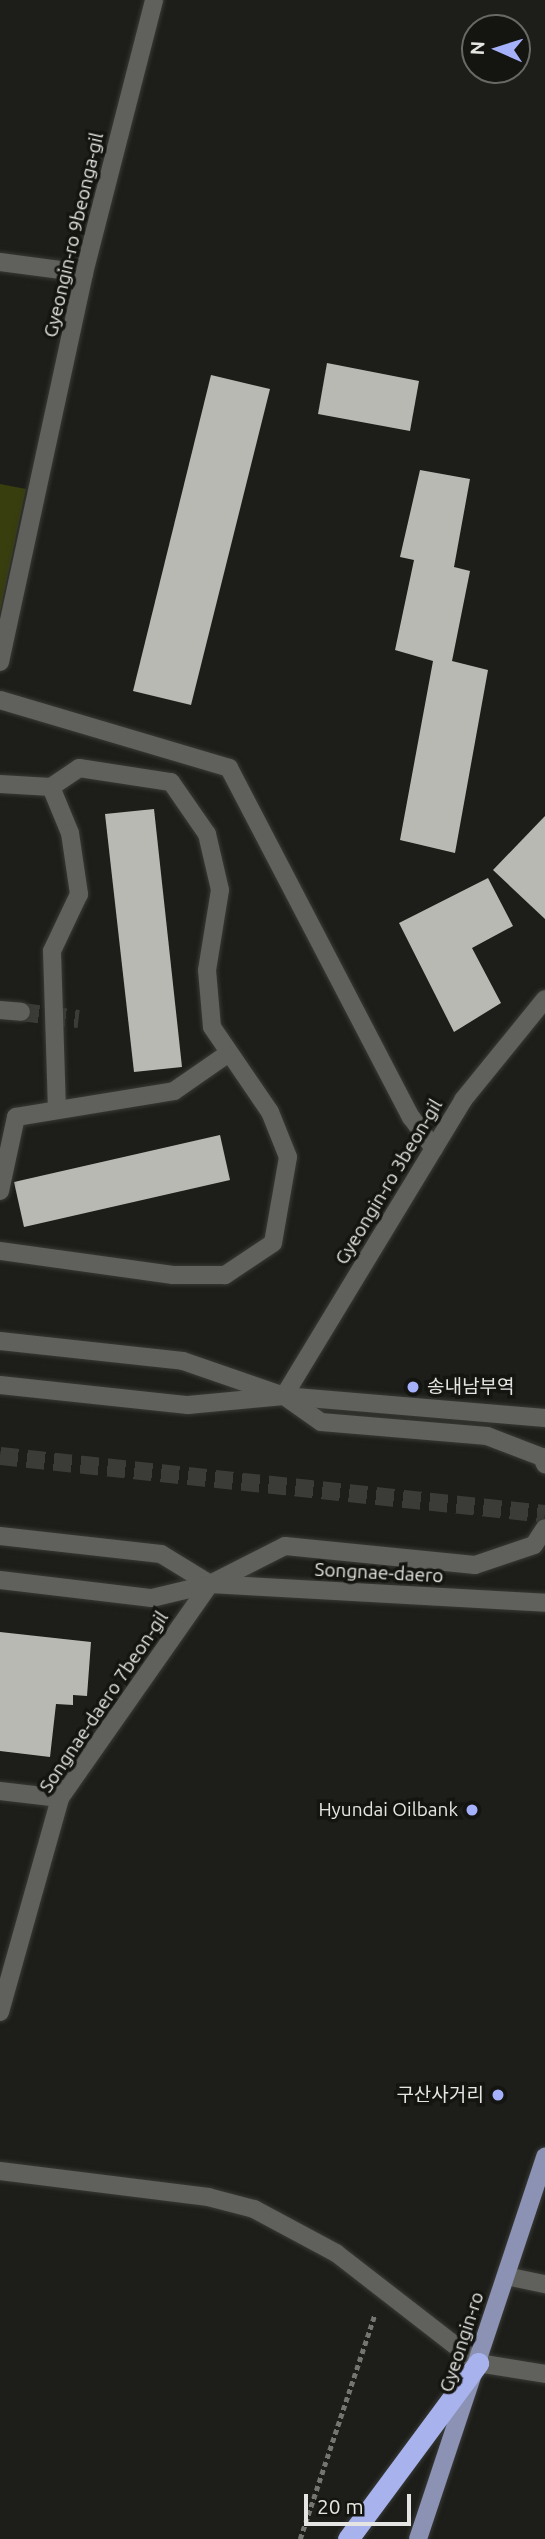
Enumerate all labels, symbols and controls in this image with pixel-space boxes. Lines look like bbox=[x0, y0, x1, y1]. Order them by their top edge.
north arrow bbox=[461, 14, 531, 84]
text: N bbox=[466, 40, 488, 56]
street label: Gyeongin-ro 9beonga-gil bbox=[39, 130, 109, 340]
street label: Gyeongin-ro 3beon-gil bbox=[331, 1095, 447, 1269]
place label: 송내남부역 bbox=[427, 1376, 514, 1398]
marker: 송내남부역 bbox=[405, 1379, 421, 1395]
street label: Songnae-daero bbox=[314, 1558, 444, 1588]
street label: Songnae-daero 7beon-gil bbox=[35, 1607, 173, 1797]
place label: Hyundai Oilbank bbox=[318, 1799, 458, 1821]
marker: Hyundai Oilbank bbox=[464, 1802, 480, 1818]
place label: 구산사거리 bbox=[397, 2084, 484, 2106]
marker: 구산사거리 bbox=[490, 2087, 506, 2103]
street label: Gyeongin-ro bbox=[435, 2289, 489, 2395]
scale bar bbox=[307, 2480, 414, 2524]
text: 20 m bbox=[317, 2494, 364, 2518]

